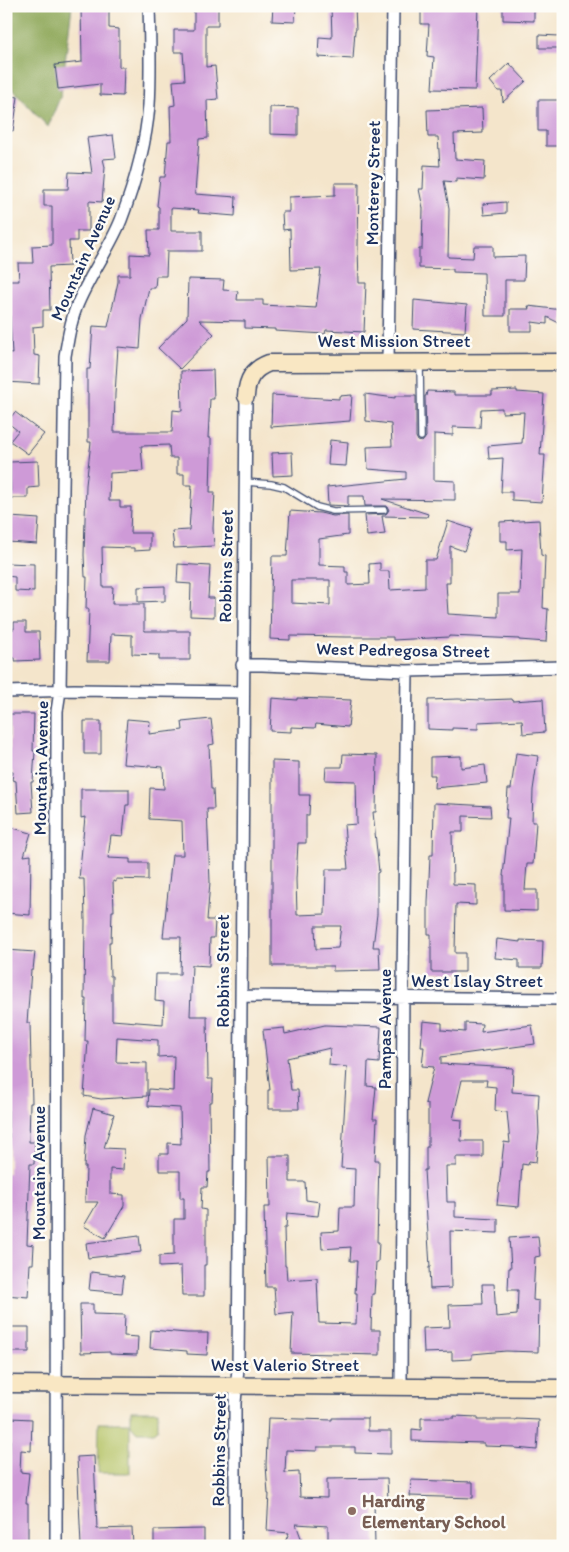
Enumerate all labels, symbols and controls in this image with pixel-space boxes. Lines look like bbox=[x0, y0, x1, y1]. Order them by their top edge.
street label: Monterey Street bbox=[361, 120, 385, 246]
street label: Mountain Avenue bbox=[46, 192, 120, 324]
street label: West Mission Street bbox=[318, 330, 471, 352]
street label: Robbins Street bbox=[214, 509, 238, 623]
street label: West Pedregosa Street bbox=[316, 637, 490, 663]
street label: Mountain Avenue bbox=[29, 700, 53, 836]
street label: Robbins Street bbox=[212, 914, 234, 1028]
street label: Pampas Avenue bbox=[374, 969, 396, 1089]
street label: West Islay Street bbox=[411, 970, 543, 992]
street label: Mountain Avenue bbox=[28, 1106, 50, 1240]
street label: West Valerio Street bbox=[211, 1354, 359, 1376]
street label: Robbins Street bbox=[207, 1393, 231, 1507]
place label: Harding Elementary School bbox=[362, 1490, 506, 1533]
marker: Harding Elementary School bbox=[346, 1505, 358, 1517]

